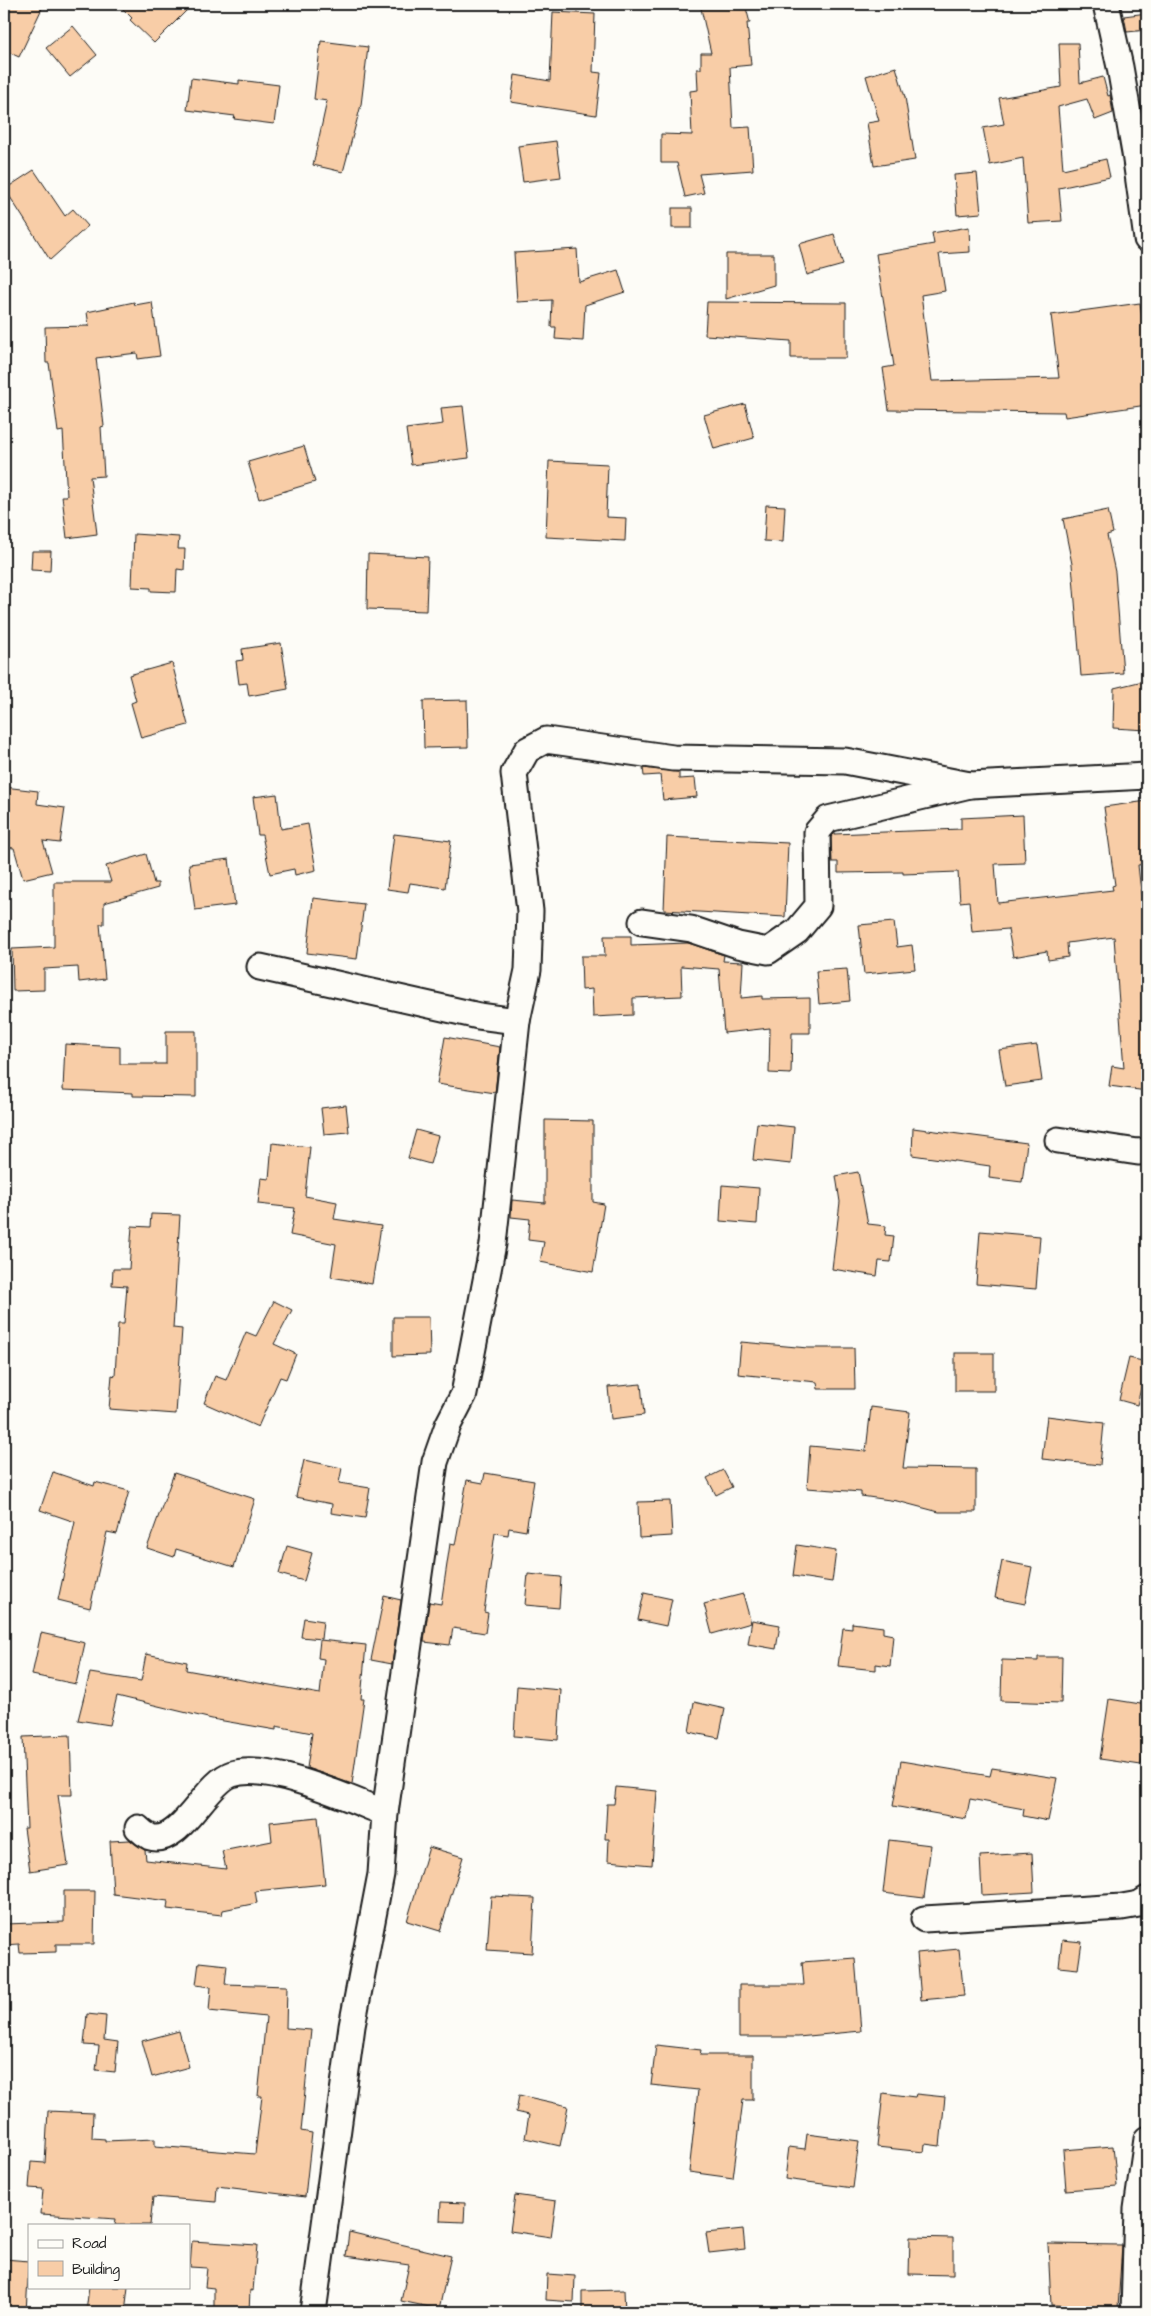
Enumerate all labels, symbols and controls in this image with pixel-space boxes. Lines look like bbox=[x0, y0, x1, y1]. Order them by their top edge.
legend bbox=[28, 2224, 190, 2288]
text: Road bbox=[72, 2233, 107, 2254]
text: Building bbox=[72, 2259, 120, 2281]

